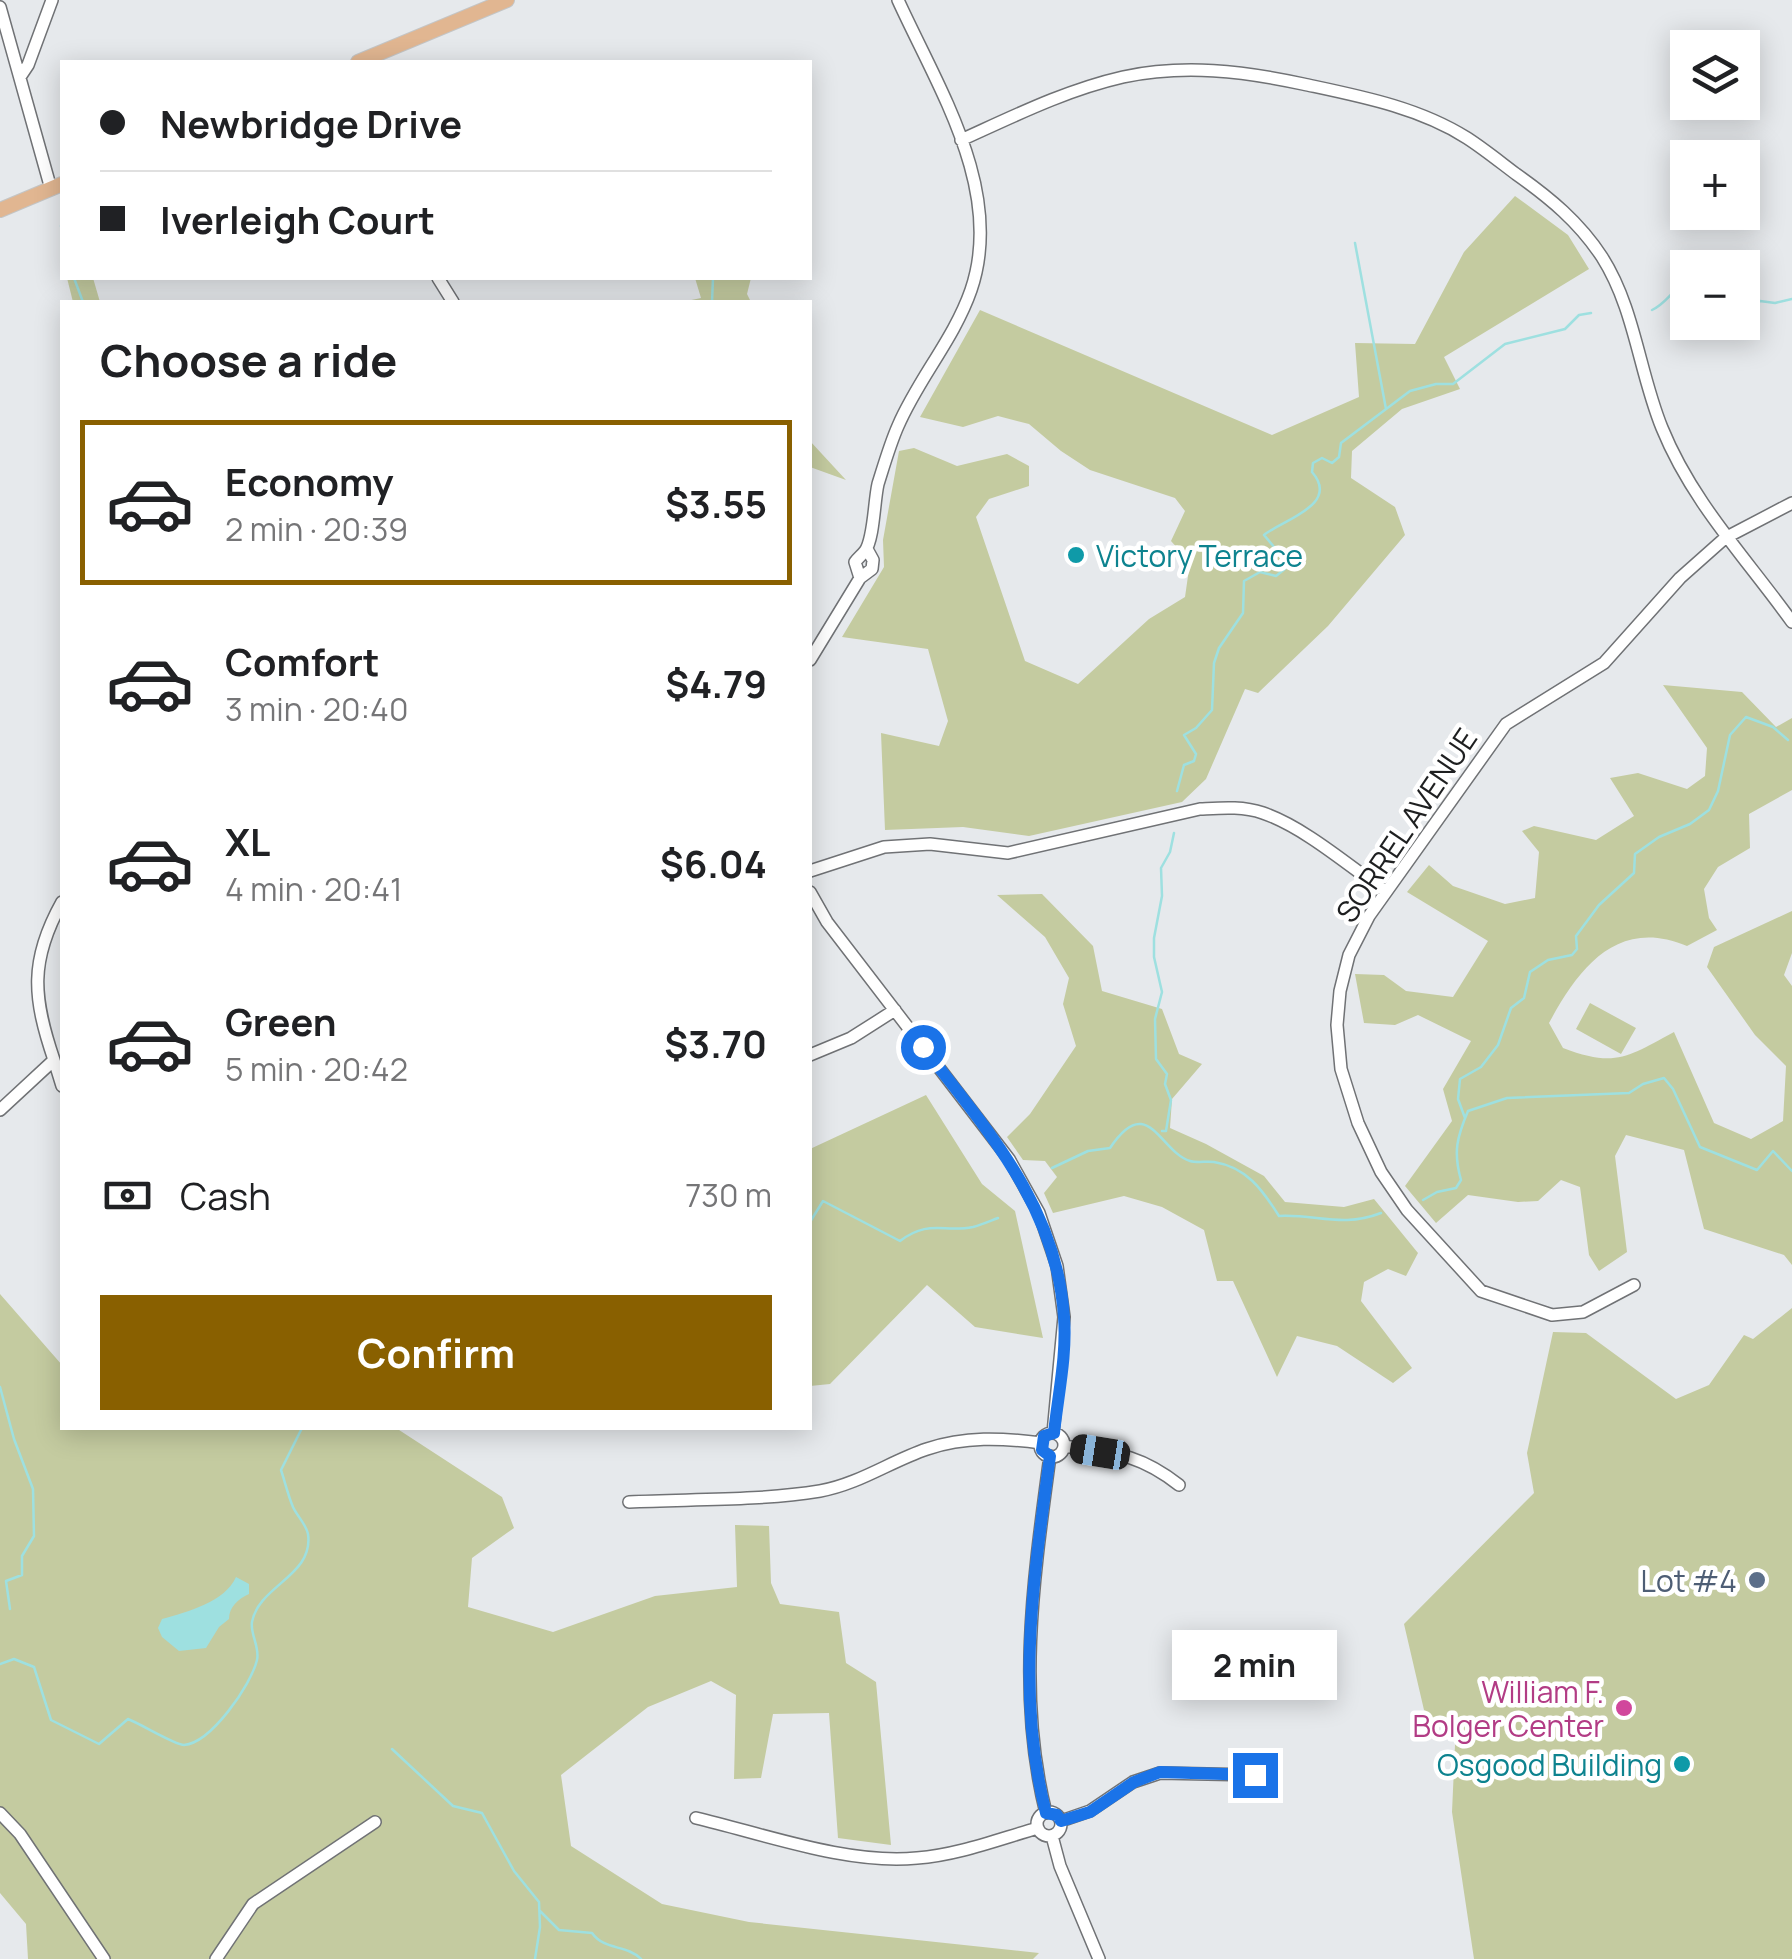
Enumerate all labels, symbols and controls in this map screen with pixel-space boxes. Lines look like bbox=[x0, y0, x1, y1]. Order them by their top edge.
map controls bbox=[1670, 30, 1760, 340]
button: layers bbox=[1670, 30, 1760, 120]
text: Newbridge Drive bbox=[160, 97, 462, 149]
button: + bbox=[1670, 140, 1760, 230]
text: Iverleigh Court bbox=[160, 193, 435, 245]
button: − bbox=[1670, 250, 1760, 340]
text: Choose a ride bbox=[100, 329, 397, 391]
text: Economy bbox=[225, 455, 394, 507]
icon: car bbox=[105, 458, 195, 548]
text: $3.55 bbox=[665, 477, 767, 529]
text: 2 min · 20:39 bbox=[225, 507, 408, 551]
place label: Victory Terrace bbox=[1096, 535, 1303, 576]
marker: Victory Terrace bbox=[1065, 544, 1087, 566]
text: Comfort bbox=[225, 635, 379, 687]
icon: car bbox=[105, 638, 195, 728]
text: $4.79 bbox=[665, 657, 767, 709]
text: 3 min · 20:40 bbox=[225, 687, 408, 731]
street label: SORREL AVENUE bbox=[1326, 720, 1486, 930]
text: XL bbox=[225, 815, 270, 867]
icon: car bbox=[105, 818, 195, 908]
text: $6.04 bbox=[660, 837, 767, 889]
text: 4 min · 20:41 bbox=[225, 867, 403, 911]
text: Green bbox=[225, 995, 337, 1047]
icon: car bbox=[105, 998, 195, 1088]
text: $3.70 bbox=[664, 1017, 767, 1069]
route start bbox=[901, 1025, 946, 1070]
text: 5 min · 20:42 bbox=[225, 1047, 408, 1091]
icon: cash bbox=[100, 1168, 155, 1223]
text: Cash bbox=[180, 1169, 271, 1221]
text: 730 m bbox=[685, 1173, 772, 1217]
button: Confirm bbox=[100, 1295, 772, 1410]
car bbox=[1068, 1432, 1132, 1472]
place label: Lot #4 bbox=[1641, 1560, 1737, 1601]
marker: Lot #4 bbox=[1746, 1569, 1768, 1591]
callout: 2 min bbox=[1172, 1630, 1338, 1700]
text: 2 min bbox=[1213, 1643, 1296, 1687]
place label: William F. Bolger Center bbox=[1413, 1671, 1604, 1746]
marker: William F. Bolger Center bbox=[1613, 1697, 1635, 1719]
place label: Osgood Building bbox=[1437, 1744, 1662, 1785]
route end bbox=[1233, 1753, 1278, 1798]
marker: Osgood Building bbox=[1671, 1753, 1693, 1775]

